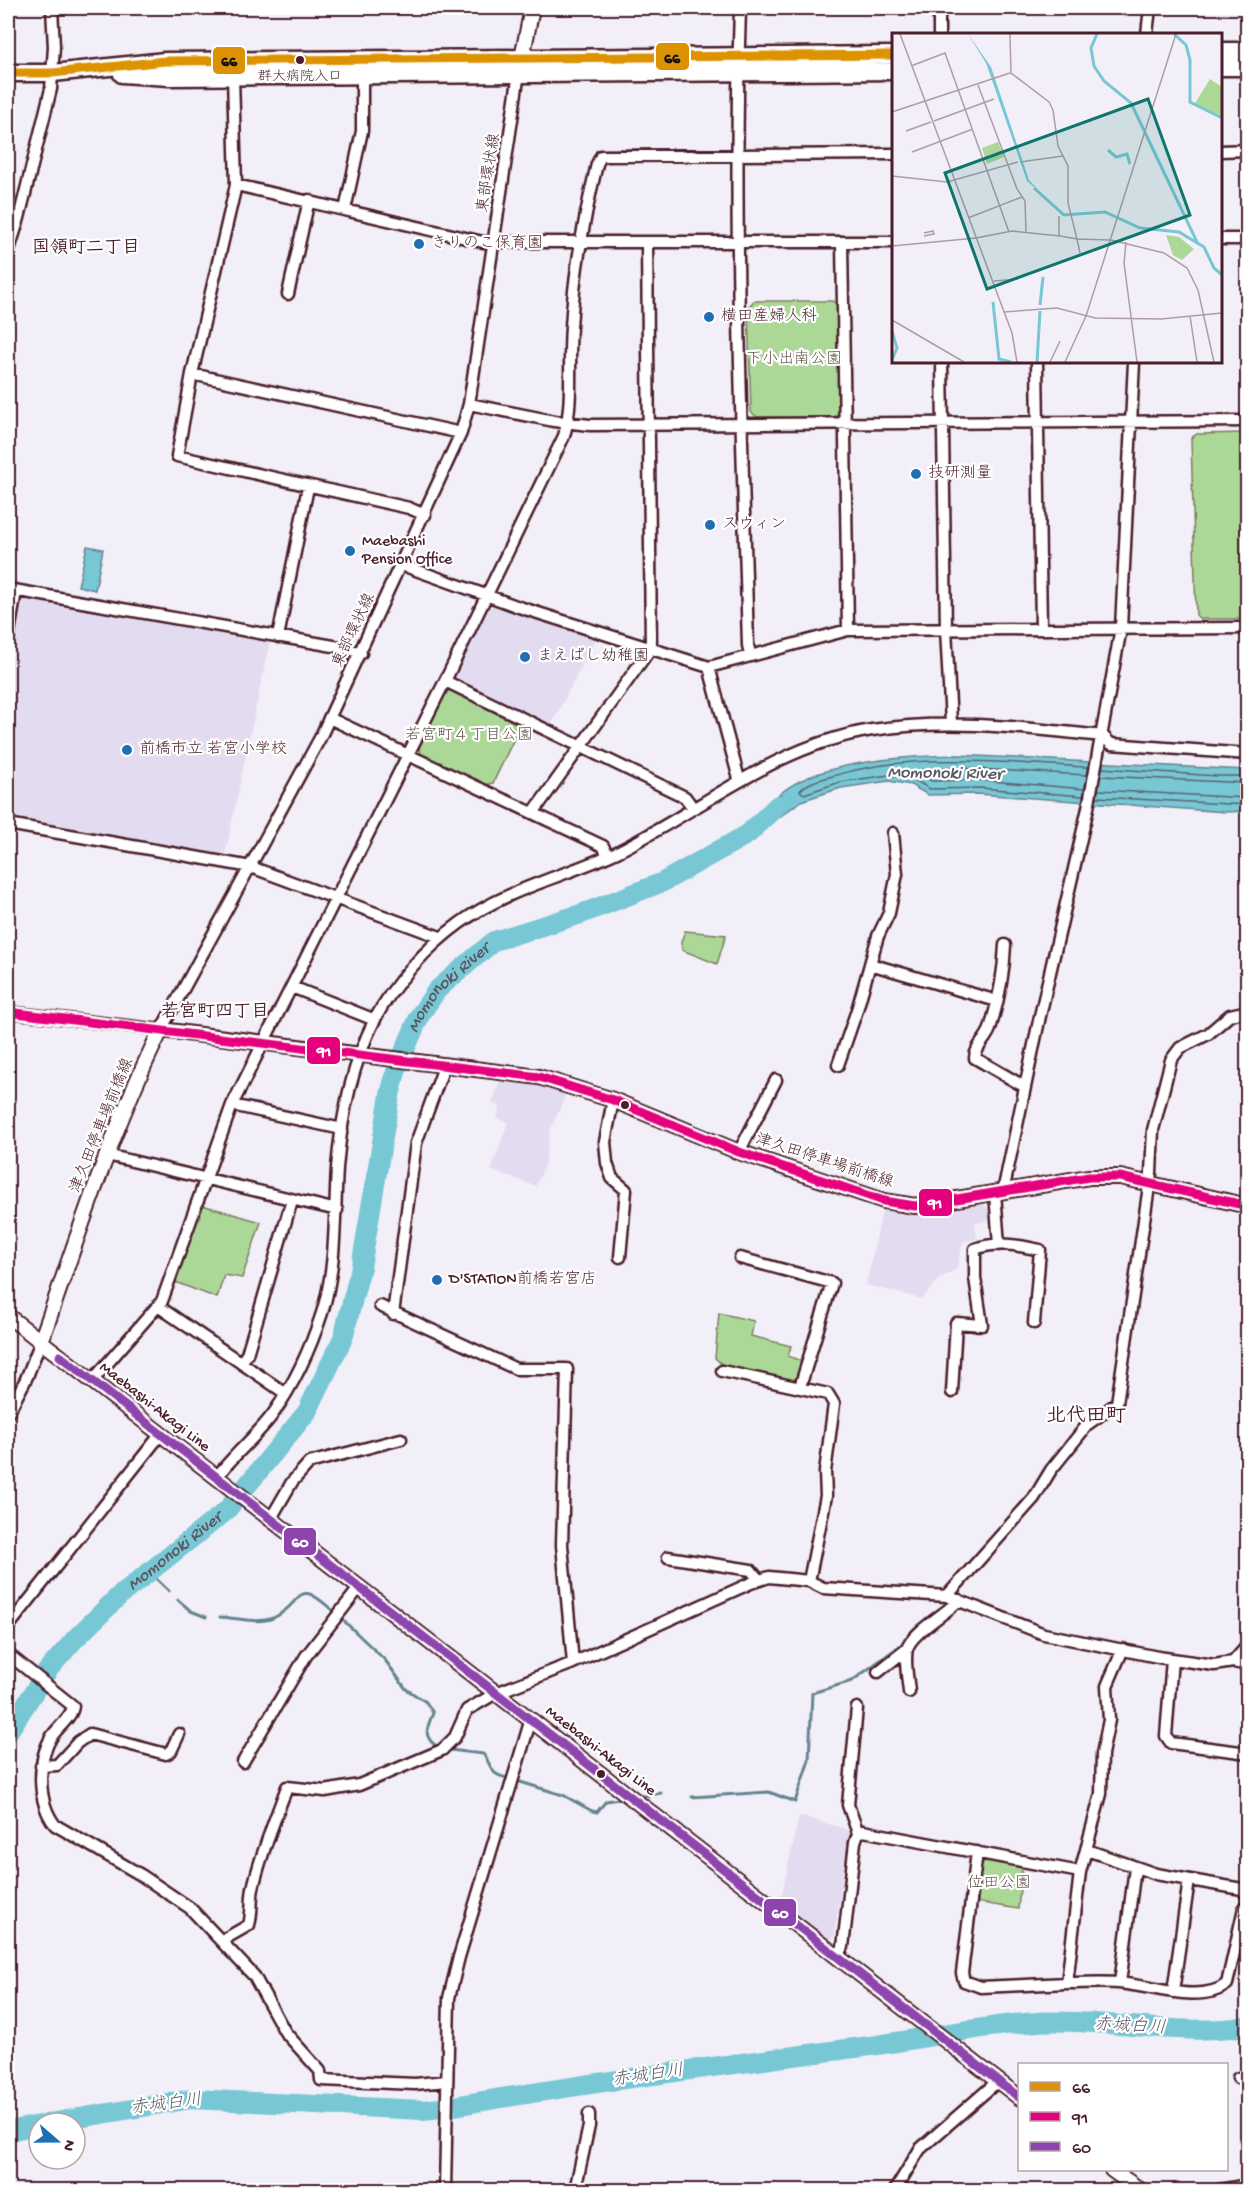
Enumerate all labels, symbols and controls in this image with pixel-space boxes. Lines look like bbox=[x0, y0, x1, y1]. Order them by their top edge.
inset map bbox=[892, 33, 1222, 363]
line badge: 66 bbox=[655, 42, 690, 71]
line badge: 66 bbox=[212, 46, 246, 75]
text: 66 bbox=[664, 51, 681, 70]
text: 66 bbox=[221, 54, 238, 73]
marker: 群大病院入口 bbox=[294, 54, 306, 66]
place label: 群大病院入口 bbox=[258, 69, 342, 86]
street label: 東部環状線 bbox=[472, 132, 506, 214]
place label: きりのこ保育園 bbox=[431, 234, 543, 254]
marker: きりのこ保育園 bbox=[412, 237, 426, 251]
district label: 国領町二丁目 bbox=[32, 238, 140, 259]
place label: 横田産婦人科 bbox=[721, 307, 817, 327]
marker: 横田産婦人科 bbox=[702, 310, 716, 324]
park label: 下小出南公園 bbox=[746, 349, 842, 370]
place label: 技研測量 bbox=[928, 464, 992, 484]
marker: 技研測量 bbox=[909, 467, 923, 481]
place label: スウィン bbox=[722, 516, 786, 535]
marker: スウィン bbox=[703, 518, 717, 532]
place label: Maebashi Pension Office bbox=[361, 533, 453, 570]
marker: Maebashi Pension Office bbox=[343, 544, 357, 558]
street label: 東部環状線 bbox=[328, 590, 381, 671]
place label: まえばし幼稚園 bbox=[537, 647, 649, 667]
marker: まえばし幼稚園 bbox=[518, 650, 532, 664]
park label: 若宮町４丁目公園 bbox=[405, 726, 533, 746]
place label: 前橋市立 若宮小学校 bbox=[139, 740, 287, 760]
marker: 前橋市立 若宮小学校 bbox=[120, 743, 134, 757]
water label: Momonoki River bbox=[887, 762, 1006, 786]
water label: Momonoki River bbox=[403, 936, 497, 1036]
district label: 若宮町四丁目 bbox=[161, 1001, 269, 1023]
line badge: 91 bbox=[306, 1036, 341, 1065]
text: 91 bbox=[316, 1044, 331, 1063]
street label: 津久田停車場前橋線 bbox=[65, 1055, 139, 1196]
unlabelled marker bbox=[619, 1099, 631, 1111]
street label: 津久田停車場前橋線 bbox=[753, 1129, 896, 1193]
line badge: 91 bbox=[918, 1188, 953, 1217]
text: 91 bbox=[927, 1196, 942, 1215]
place label: D'STATION前橋若宮店 bbox=[448, 1270, 597, 1290]
marker: D'STATION前橋若宮店 bbox=[430, 1273, 444, 1287]
street label: Maebashi-Akagi Line bbox=[95, 1359, 214, 1458]
district label: 北代田町 bbox=[1046, 1404, 1126, 1429]
water label: Momonoki River bbox=[123, 1505, 229, 1595]
line badge: 60 bbox=[283, 1527, 317, 1556]
text: 60 bbox=[291, 1535, 309, 1554]
street label: Maebashi-Akagi Line bbox=[541, 1703, 660, 1802]
unlabelled marker bbox=[595, 1768, 607, 1780]
park label: 位田公園 bbox=[967, 1874, 1031, 1894]
line badge: 60 bbox=[763, 1898, 797, 1927]
text: 60 bbox=[771, 1906, 789, 1925]
water label: 赤城白川 bbox=[1093, 2014, 1167, 2039]
water label: 赤城白川 bbox=[611, 2060, 685, 2091]
legend bbox=[1018, 2063, 1228, 2171]
text: 66 bbox=[1072, 2079, 1091, 2100]
water label: 赤城白川 bbox=[129, 2089, 203, 2120]
text: 91 bbox=[1071, 2109, 1088, 2130]
north arrow bbox=[27, 2111, 87, 2171]
text: N bbox=[57, 2137, 79, 2154]
text: 60 bbox=[1072, 2139, 1091, 2160]

